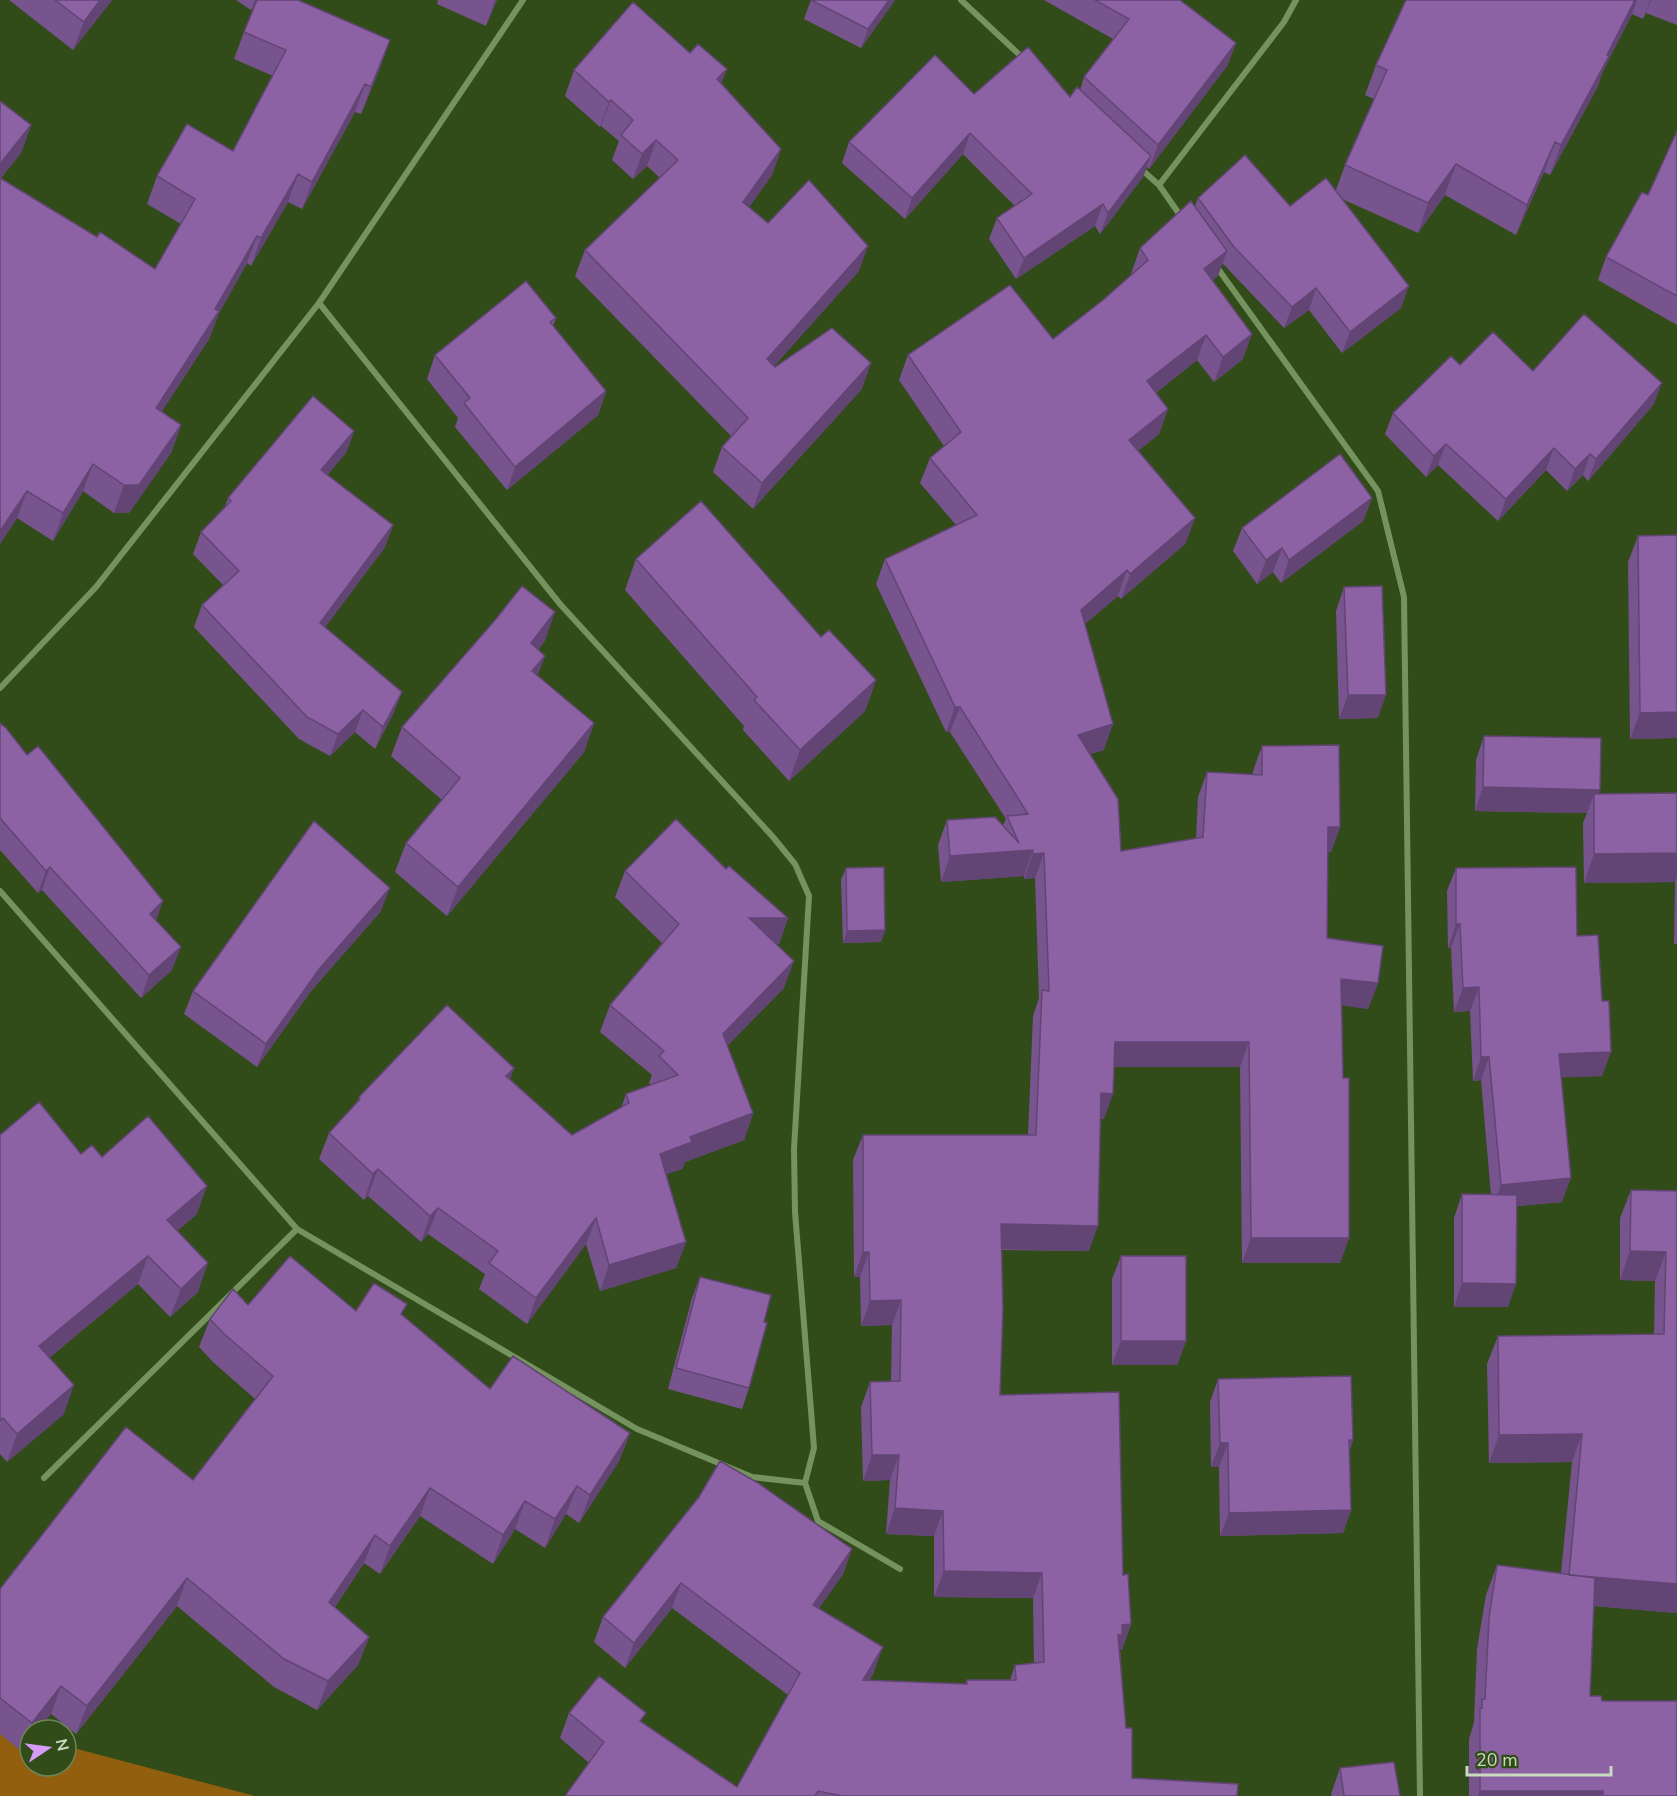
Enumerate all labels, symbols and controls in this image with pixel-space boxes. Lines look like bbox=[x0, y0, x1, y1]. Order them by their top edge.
north arrow bbox=[18, 1718, 78, 1778]
text: N bbox=[50, 1737, 74, 1753]
scale bar bbox=[1467, 1739, 1611, 1777]
text: 20 m bbox=[1476, 1748, 1518, 1772]

